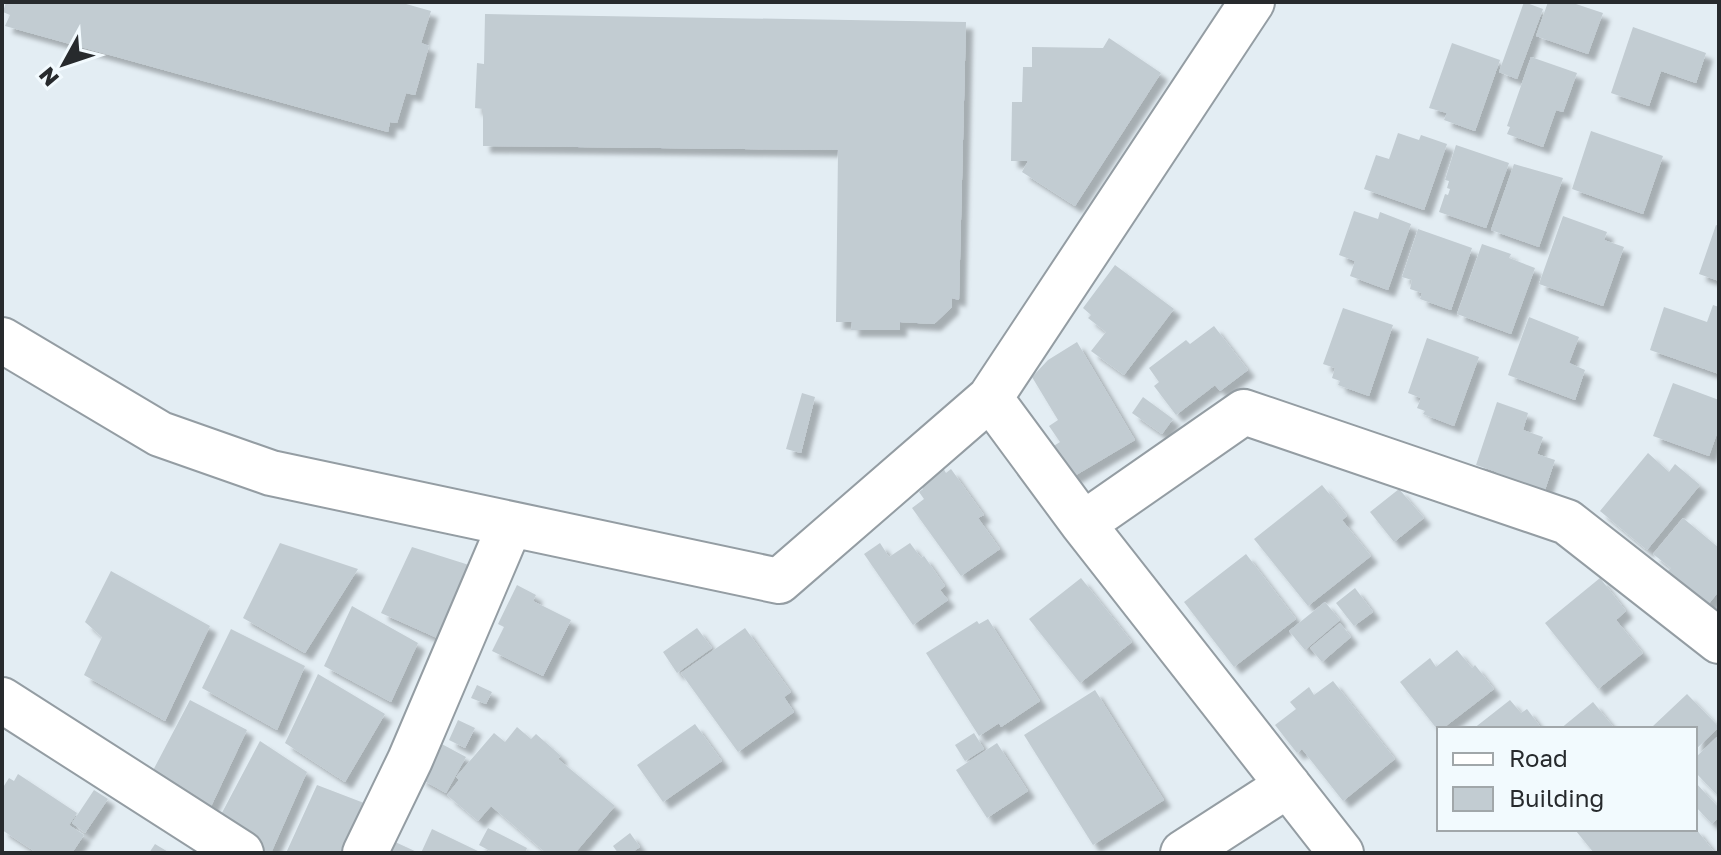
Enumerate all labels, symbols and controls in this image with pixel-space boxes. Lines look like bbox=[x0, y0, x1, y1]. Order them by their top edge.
north arrow bbox=[24, 24, 104, 104]
text: N bbox=[33, 62, 64, 92]
legend bbox=[1437, 727, 1697, 831]
text: Road bbox=[1509, 743, 1568, 772]
text: Building bbox=[1509, 783, 1604, 812]

